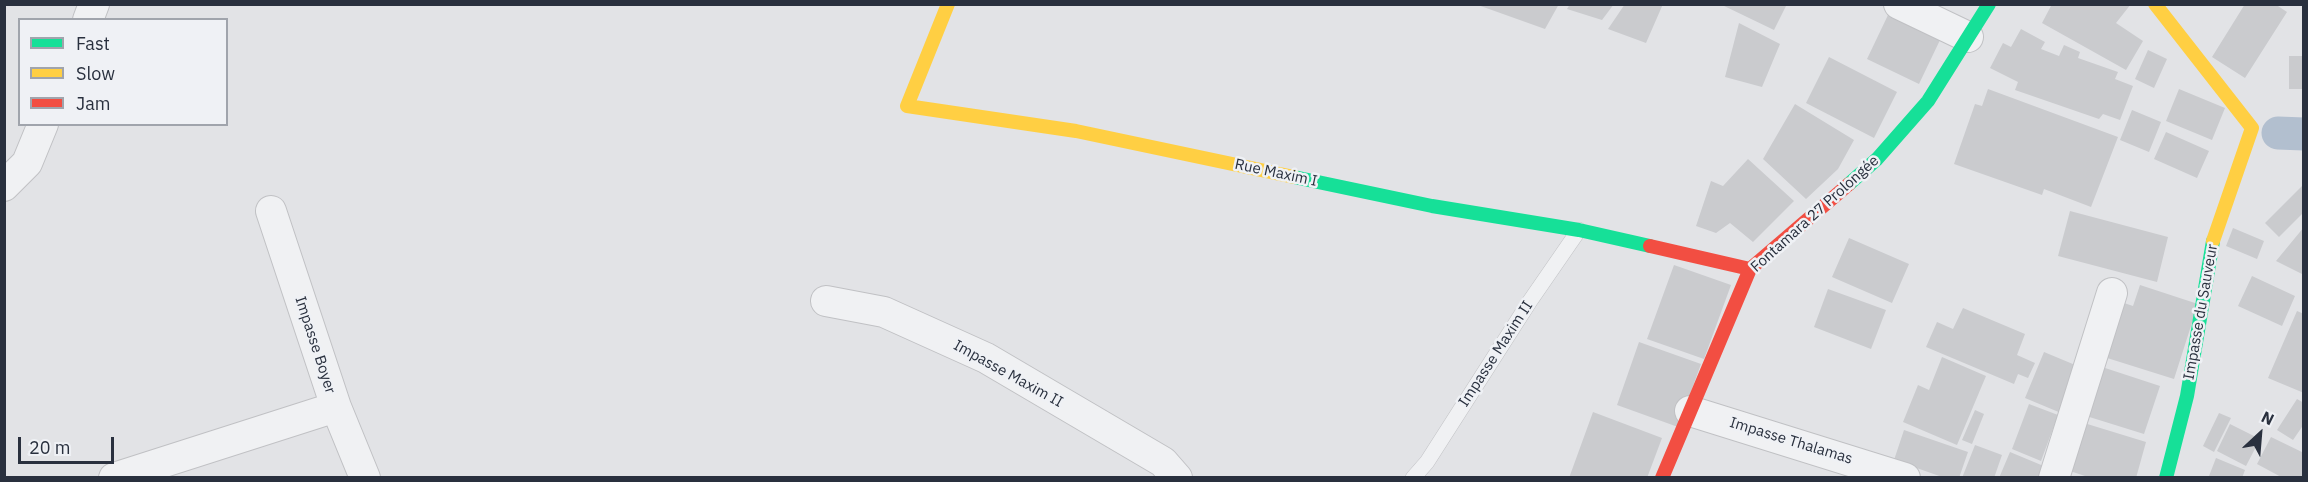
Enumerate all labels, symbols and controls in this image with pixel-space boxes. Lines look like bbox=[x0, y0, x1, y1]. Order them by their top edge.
legend bbox=[18, 18, 228, 126]
text: Fast bbox=[76, 32, 110, 55]
text: Slow bbox=[76, 62, 115, 85]
text: Jam bbox=[76, 92, 111, 115]
street label: Fontamara 27 Prolongée bbox=[1747, 152, 1883, 276]
street label: Rue Maxim I bbox=[1233, 155, 1319, 191]
street label: Impasse du Sauveur bbox=[2180, 243, 2222, 381]
street label: Impasse Boyer bbox=[291, 294, 339, 396]
street label: Impasse Maxim II bbox=[1455, 298, 1537, 410]
street label: Impasse Maxim II bbox=[950, 336, 1066, 412]
north arrow bbox=[2230, 404, 2290, 464]
text: N bbox=[2258, 406, 2277, 429]
street label: Impasse Thalamas bbox=[1727, 414, 1855, 468]
scale bar bbox=[21, 425, 117, 463]
text: 20 m bbox=[29, 436, 71, 459]

